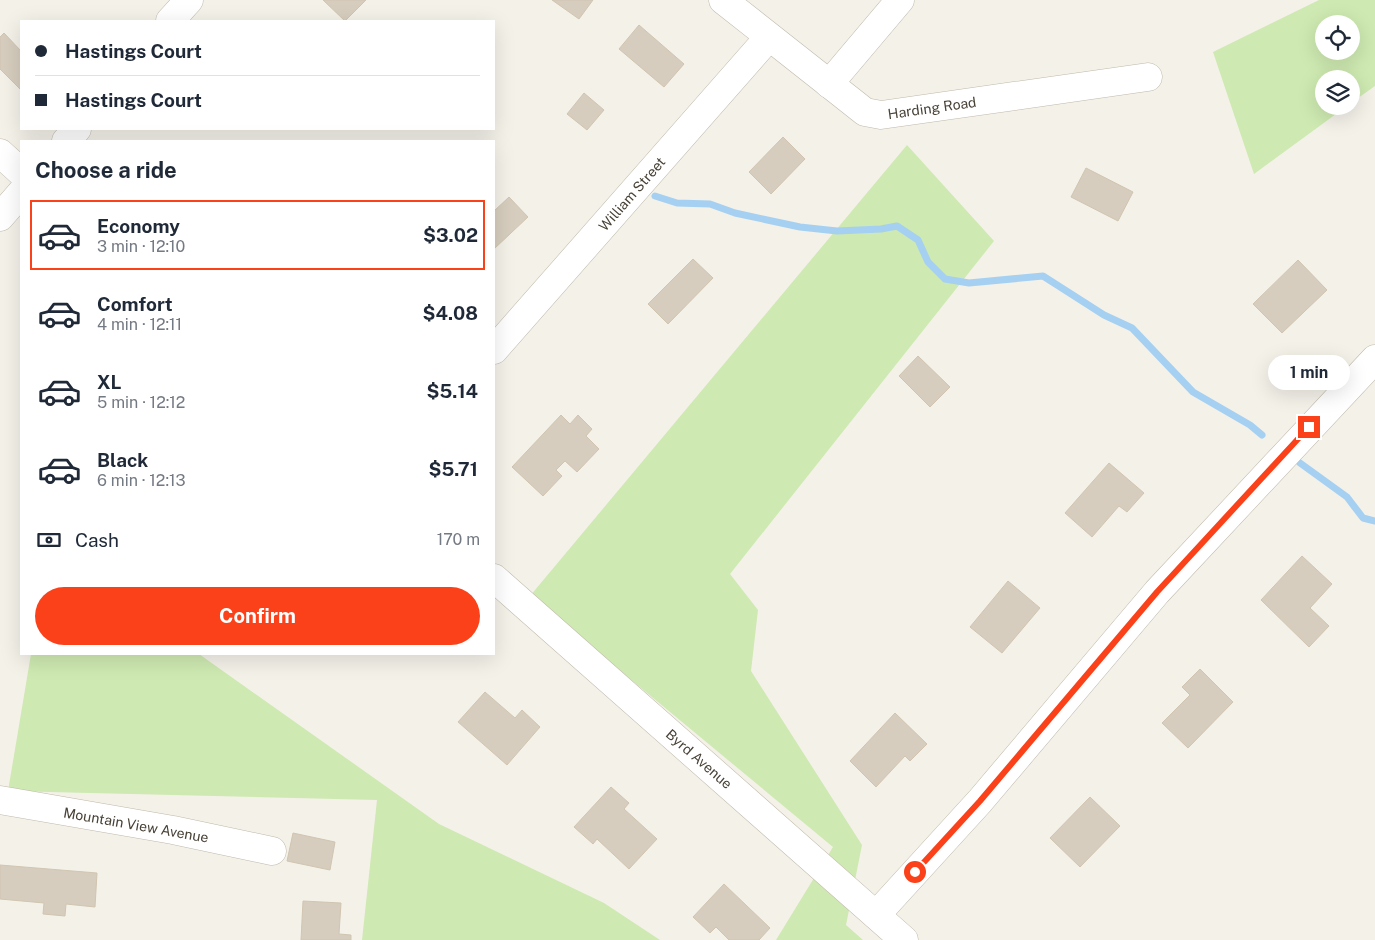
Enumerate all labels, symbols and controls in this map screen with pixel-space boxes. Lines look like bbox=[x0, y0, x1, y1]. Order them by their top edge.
map controls bbox=[1315, 15, 1360, 115]
button: locate bbox=[1315, 15, 1360, 60]
text: Hastings Court bbox=[65, 40, 202, 62]
button: layers bbox=[1315, 70, 1360, 115]
text: Hastings Court bbox=[65, 89, 202, 111]
street label: Harding Road bbox=[887, 94, 977, 122]
street label: William Street bbox=[596, 154, 668, 234]
text: Choose a ride bbox=[35, 157, 177, 183]
icon: car bbox=[37, 213, 82, 258]
text: Economy bbox=[97, 215, 180, 237]
text: $3.02 bbox=[423, 224, 478, 246]
text: 3 min · 12:10 bbox=[97, 237, 185, 256]
icon: car bbox=[37, 291, 82, 336]
text: Comfort bbox=[97, 293, 173, 315]
text: $4.08 bbox=[423, 302, 478, 324]
text: 4 min · 12:11 bbox=[97, 315, 182, 334]
callout: 1 min bbox=[1268, 354, 1350, 390]
text: 1 min bbox=[1290, 363, 1328, 382]
icon: car bbox=[37, 369, 82, 414]
text: XL bbox=[97, 371, 122, 393]
text: $5.14 bbox=[427, 380, 478, 402]
text: 5 min · 12:12 bbox=[97, 393, 185, 412]
route end bbox=[1298, 416, 1320, 438]
icon: car bbox=[37, 447, 82, 492]
text: Black bbox=[97, 449, 148, 471]
text: $5.71 bbox=[428, 458, 478, 480]
text: 6 min · 12:13 bbox=[97, 471, 186, 490]
icon: cash bbox=[35, 526, 63, 554]
text: Cash bbox=[75, 529, 119, 551]
text: 170 m bbox=[437, 530, 480, 549]
button: Confirm bbox=[35, 587, 480, 645]
street label: Byrd Avenue bbox=[663, 726, 735, 792]
street label: Mountain View Avenue bbox=[62, 804, 210, 846]
route start bbox=[904, 861, 926, 883]

